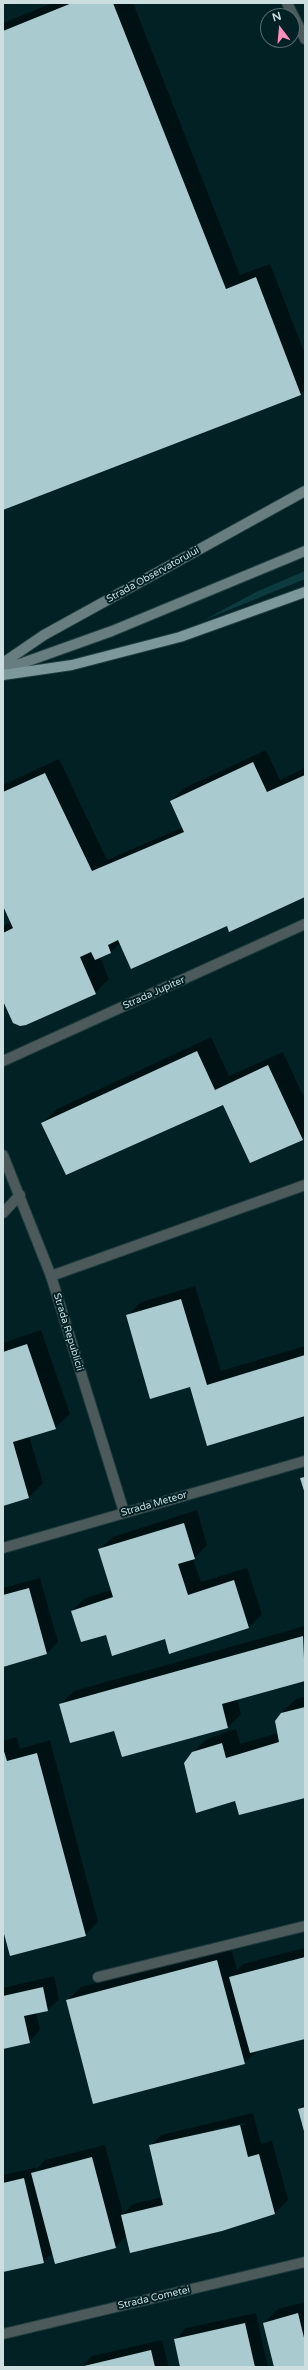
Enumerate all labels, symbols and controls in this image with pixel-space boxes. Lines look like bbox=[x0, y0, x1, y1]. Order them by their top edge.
north arrow bbox=[260, 8, 300, 48]
text: N bbox=[271, 9, 283, 24]
street label: Strada Observatorului bbox=[105, 545, 201, 605]
street label: Strada Jupiter bbox=[121, 974, 187, 1012]
street label: Strada Republicii bbox=[50, 1292, 86, 1372]
street label: Strada Meteor bbox=[120, 1489, 188, 1519]
street label: Strada Cometei bbox=[117, 2284, 191, 2312]

